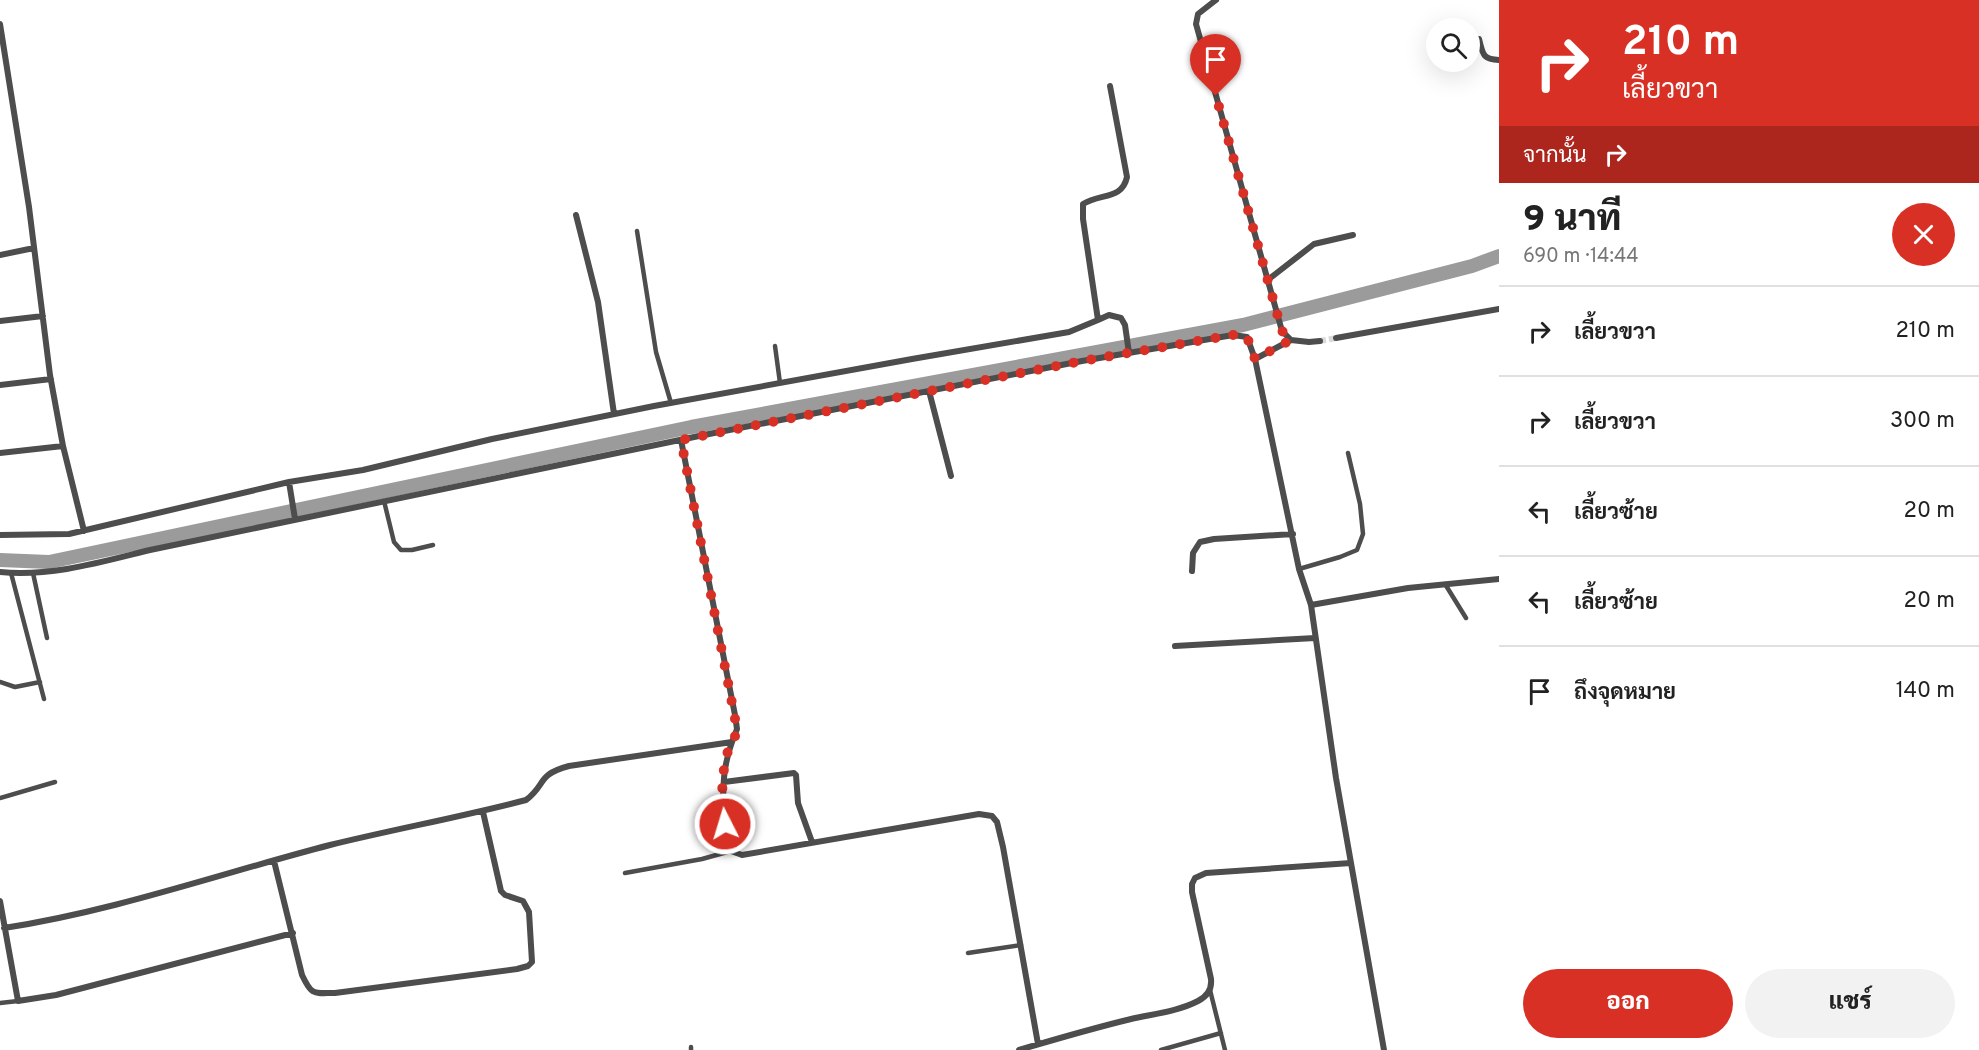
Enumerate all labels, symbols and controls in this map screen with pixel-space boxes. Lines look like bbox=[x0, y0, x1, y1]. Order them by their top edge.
text: 210 m bbox=[1622, 17, 1739, 70]
map controls bbox=[1426, 18, 1480, 72]
button: search bbox=[1426, 18, 1480, 72]
icon: right bbox=[1523, 24, 1601, 102]
pin bbox=[1190, 34, 1241, 96]
icon: arrive bbox=[1199, 43, 1232, 76]
text: เลี้ยวขวา bbox=[1622, 74, 1718, 108]
icon: right bbox=[1599, 138, 1632, 171]
text: จากนั้น bbox=[1523, 143, 1587, 170]
text: 9 นาที bbox=[1523, 198, 1621, 244]
button: close bbox=[1892, 203, 1955, 266]
text: 690 m · 14:44 bbox=[1523, 244, 1639, 270]
icon: right bbox=[1523, 315, 1556, 348]
text: 210 m bbox=[1895, 318, 1955, 345]
text: เลี้ยวขวา bbox=[1574, 320, 1656, 347]
icon: right bbox=[1523, 405, 1556, 438]
text: 300 m bbox=[1890, 408, 1955, 435]
text: เลี้ยวขวา bbox=[1574, 410, 1656, 437]
icon: left bbox=[1523, 495, 1556, 528]
text: 20 m bbox=[1904, 498, 1955, 525]
text: เลี้ยวซ้าย bbox=[1574, 500, 1658, 527]
icon: left bbox=[1523, 585, 1556, 618]
text: 20 m bbox=[1904, 588, 1955, 615]
text: เลี้ยวซ้าย bbox=[1574, 590, 1658, 617]
icon: arrive bbox=[1523, 675, 1556, 708]
text: 140 m bbox=[1896, 678, 1955, 705]
text: ถึงจุดหมาย bbox=[1574, 680, 1676, 707]
position arrow bbox=[693, 792, 757, 856]
button: ออก bbox=[1523, 969, 1733, 1038]
button: แชร์ bbox=[1745, 969, 1955, 1038]

